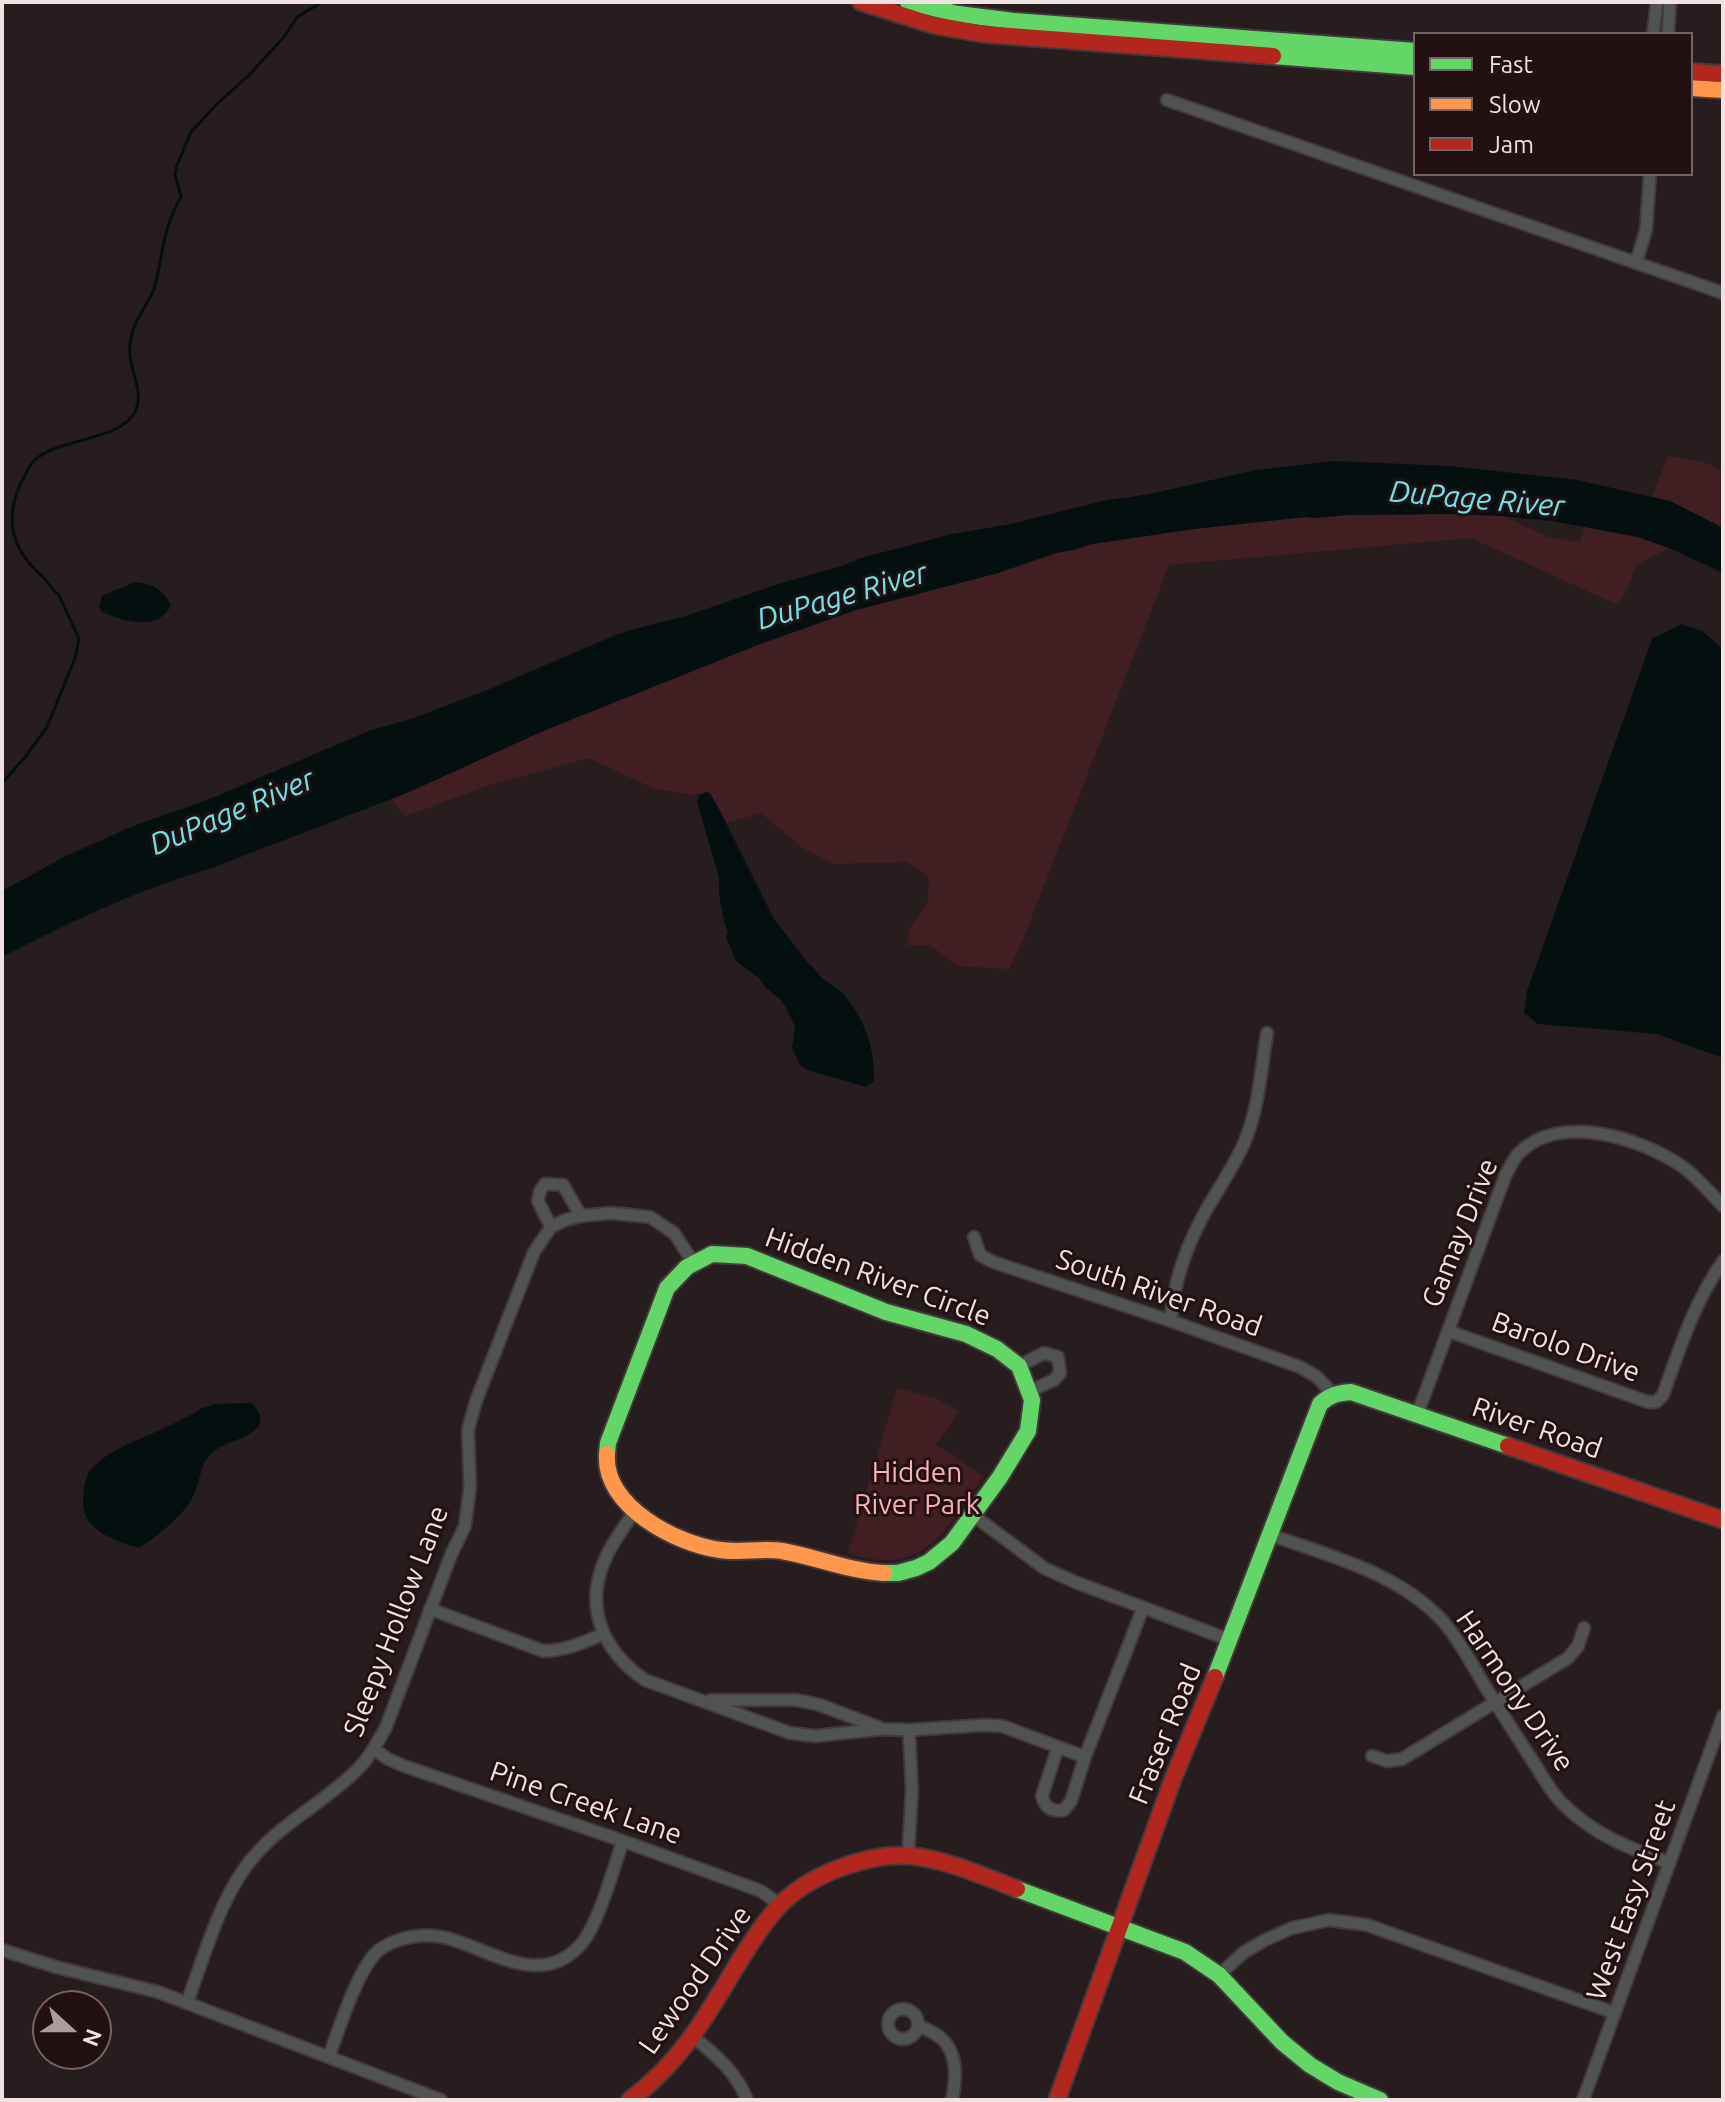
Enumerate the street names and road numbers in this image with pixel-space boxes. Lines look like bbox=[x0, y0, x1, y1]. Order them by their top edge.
street label: Gamay Drive bbox=[1415, 1154, 1505, 1312]
street label: Hidden River Circle bbox=[761, 1221, 995, 1333]
street label: South River Road bbox=[1052, 1242, 1266, 1344]
street label: Barolo Drive bbox=[1487, 1305, 1645, 1389]
street label: River Road bbox=[1468, 1390, 1606, 1466]
street label: Sleepy Hollow Lane bbox=[337, 1501, 455, 1741]
street label: Harmony Drive bbox=[1449, 1604, 1581, 1778]
street label: Fraser Road bbox=[1122, 1659, 1208, 1809]
street label: Pine Creek Lane bbox=[486, 1754, 686, 1852]
street label: West Easy Street bbox=[1579, 1795, 1683, 2005]
street label: Lewood Drive bbox=[632, 1899, 758, 2061]

